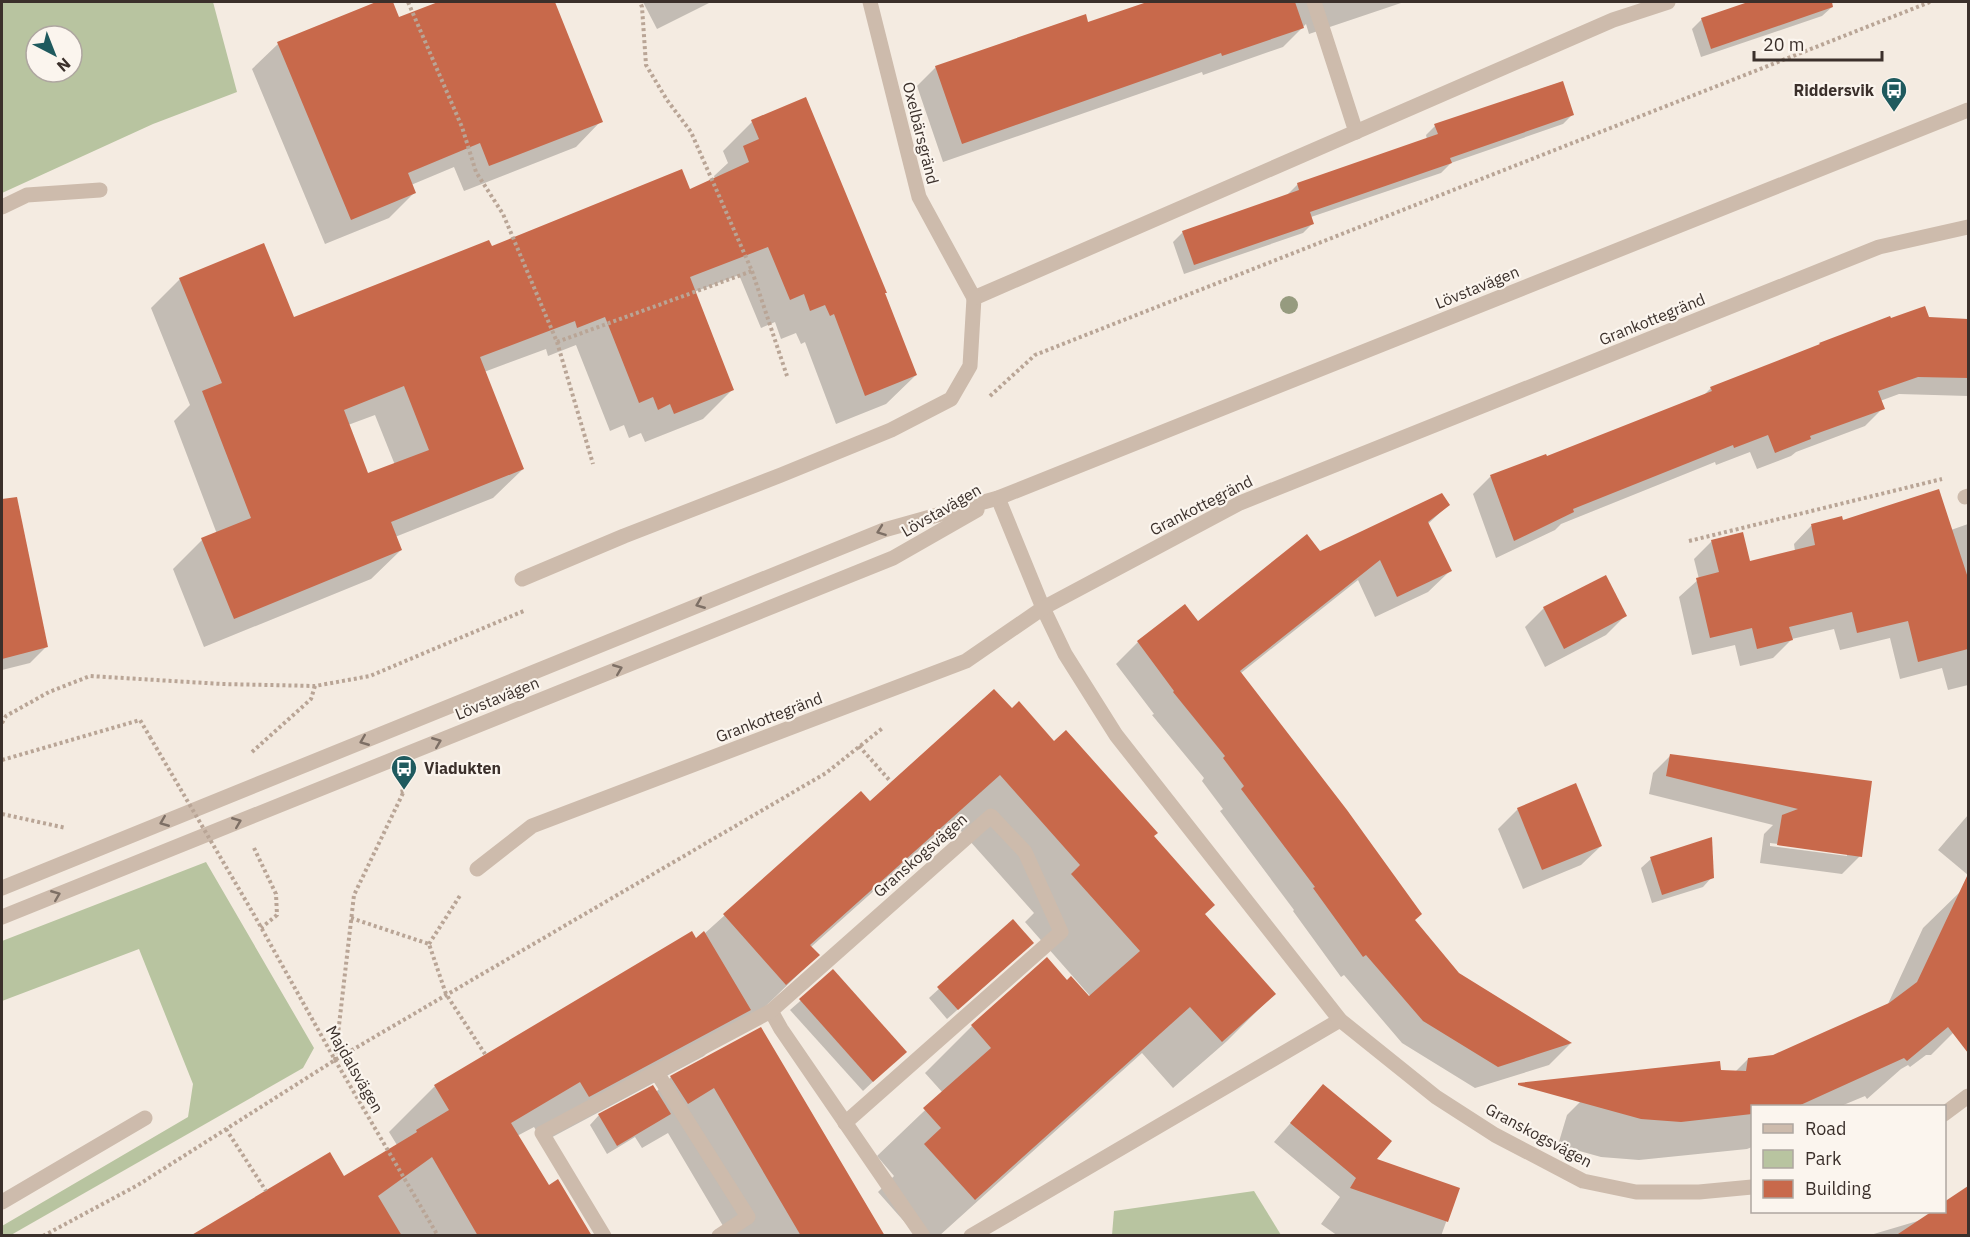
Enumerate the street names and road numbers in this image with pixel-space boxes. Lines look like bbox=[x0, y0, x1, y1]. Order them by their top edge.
street label: Oxelbärsgränd bbox=[899, 80, 943, 186]
street label: Lövstavägen bbox=[1432, 261, 1522, 313]
street label: Grankottegränd bbox=[1596, 289, 1708, 349]
street label: Grankottegränd bbox=[1146, 471, 1256, 539]
street label: Lövstavägen bbox=[898, 479, 984, 541]
street label: Lövstavägen bbox=[452, 672, 542, 724]
street label: Grankottegränd bbox=[713, 687, 825, 747]
street label: Granskogsvägen bbox=[869, 809, 971, 901]
street label: Majdalsvägen bbox=[322, 1022, 388, 1116]
street label: Granskogsvägen bbox=[1482, 1098, 1596, 1172]

